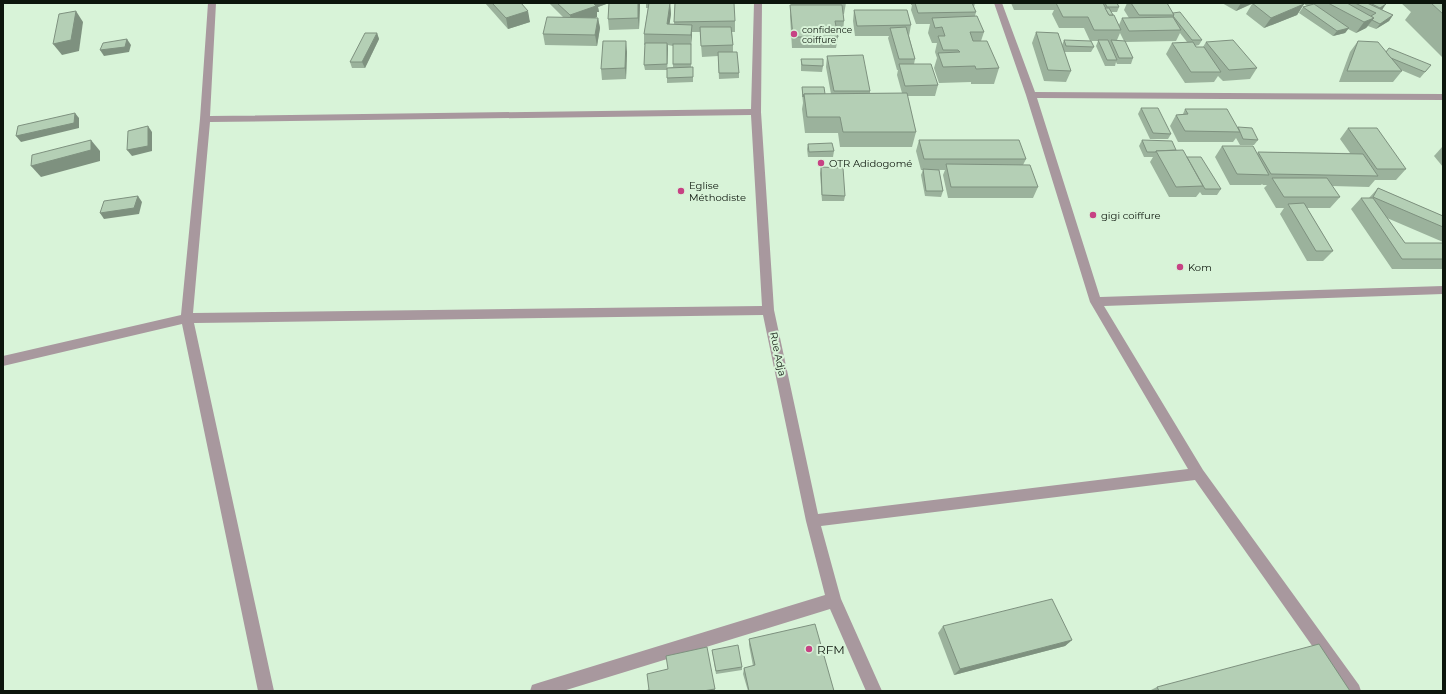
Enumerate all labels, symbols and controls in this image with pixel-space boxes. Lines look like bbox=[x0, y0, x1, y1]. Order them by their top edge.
place label: confidence coiffure bbox=[802, 24, 853, 45]
marker: confidence coiffure bbox=[789, 29, 799, 39]
place label: OTR Adidogomé bbox=[829, 157, 912, 170]
marker: OTR Adidogomé bbox=[816, 158, 826, 168]
place label: Eglise Méthodiste bbox=[689, 179, 746, 204]
marker: Eglise Méthodiste bbox=[676, 186, 686, 196]
place label: gigi coiffure bbox=[1101, 209, 1161, 222]
marker: gigi coiffure bbox=[1088, 210, 1098, 220]
place label: Kom bbox=[1188, 261, 1212, 274]
marker: Kom bbox=[1175, 262, 1185, 272]
street label: Rue Adja bbox=[767, 331, 789, 377]
place label: RFM bbox=[817, 642, 845, 657]
marker: RFM bbox=[804, 644, 814, 654]

